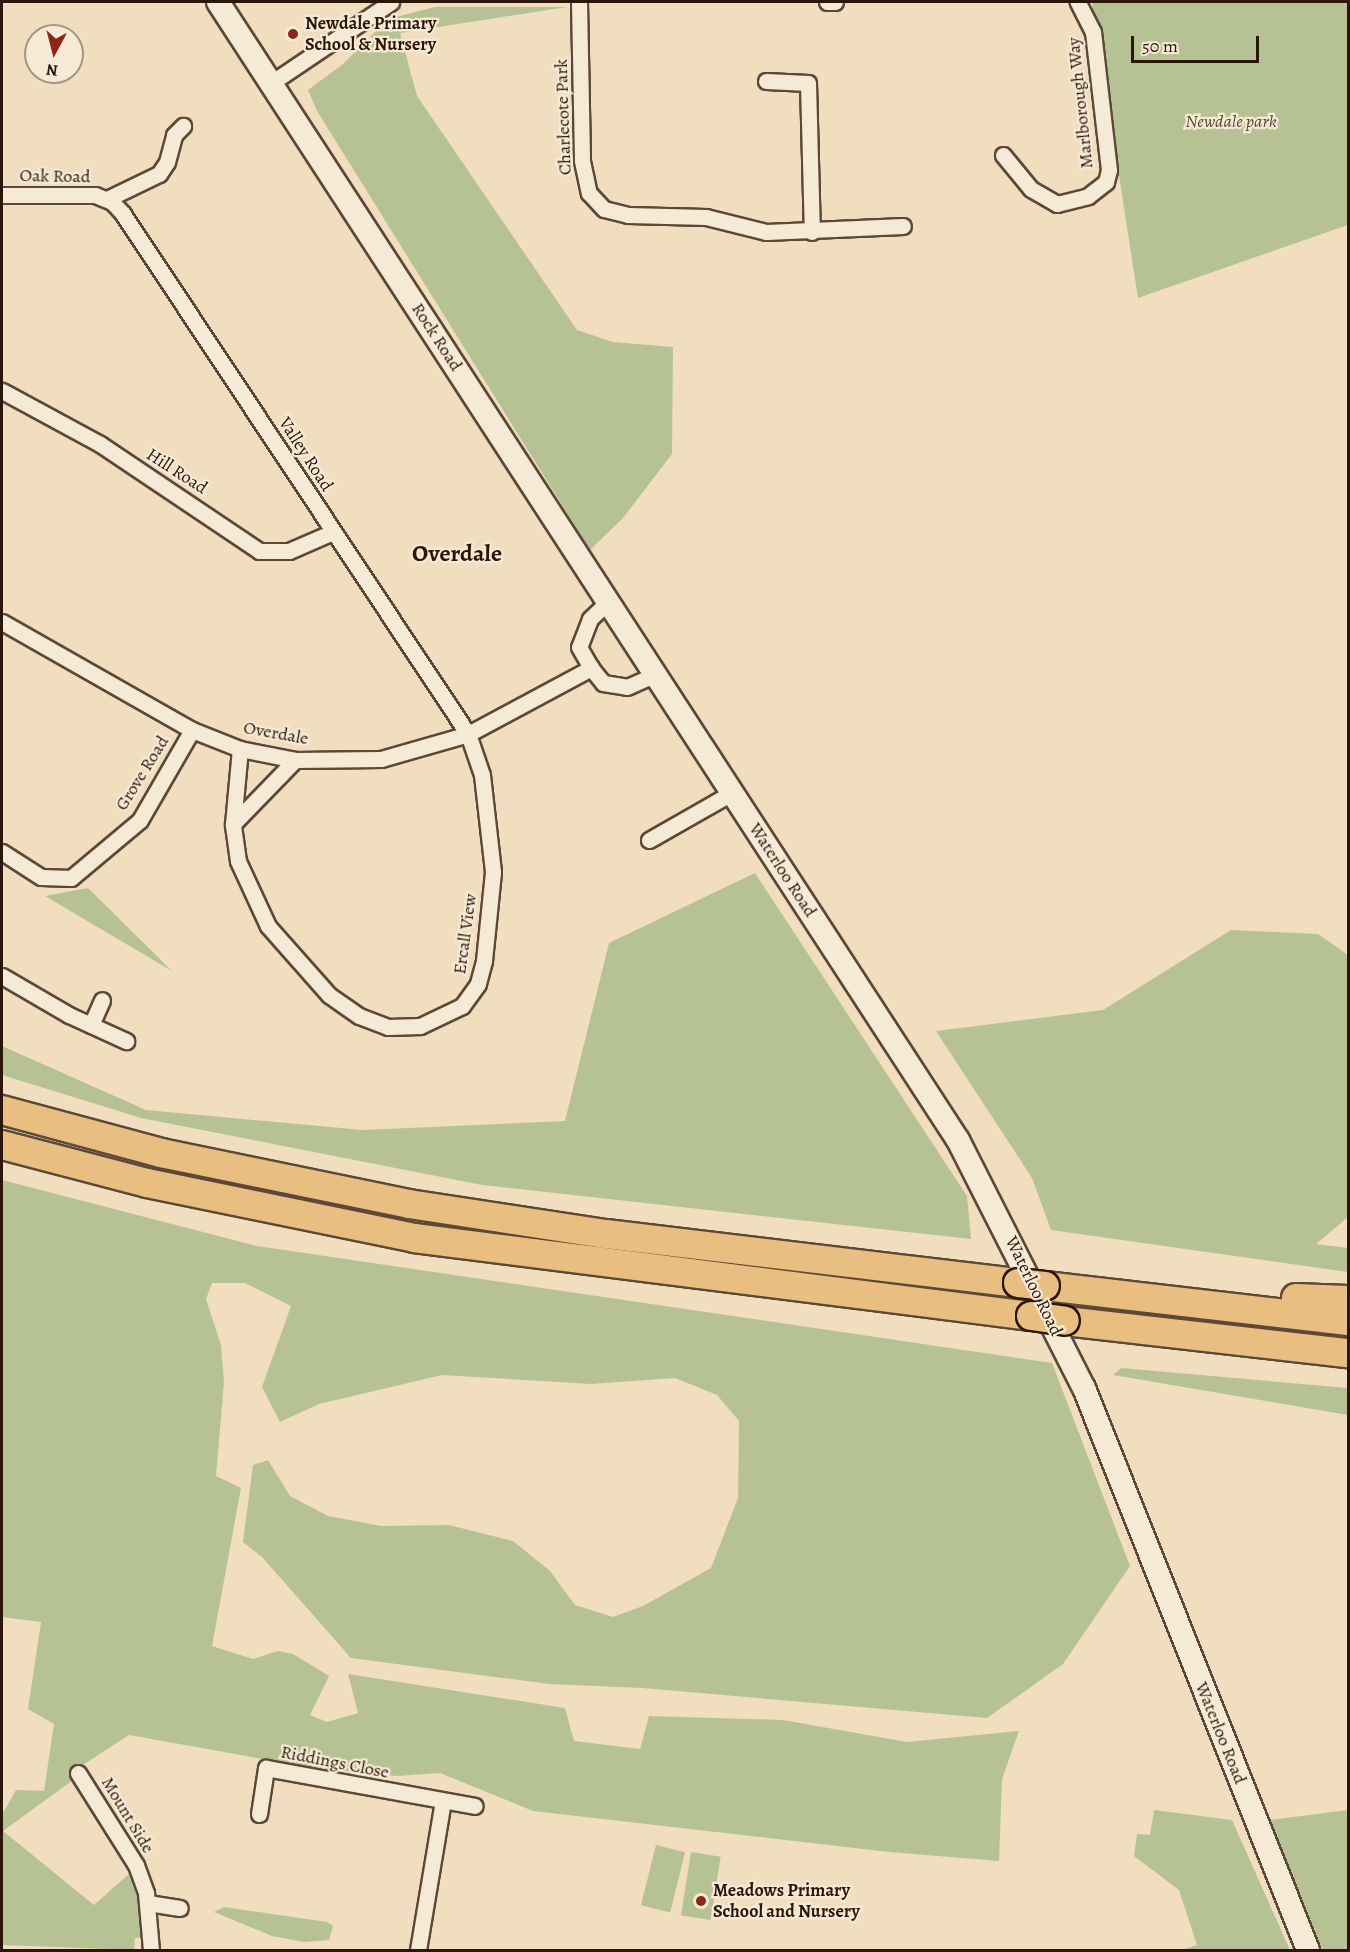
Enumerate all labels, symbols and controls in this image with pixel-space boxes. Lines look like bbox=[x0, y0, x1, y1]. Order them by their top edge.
place label: Newdale Primary School & Nursery bbox=[305, 13, 436, 56]
north arrow bbox=[24, 24, 84, 84]
scale bar bbox=[1134, 24, 1262, 62]
marker: Newdale Primary School & Nursery bbox=[286, 27, 300, 41]
text: 50 m bbox=[1142, 34, 1178, 58]
street label: Marlborough Way bbox=[1062, 36, 1098, 170]
text: N bbox=[45, 58, 59, 82]
street label: Charlecote Park bbox=[550, 59, 576, 175]
park label: Newdale park bbox=[1185, 110, 1277, 132]
street label: Oak Road bbox=[19, 165, 91, 187]
street label: Rock Road bbox=[407, 299, 467, 375]
street label: Valley Road bbox=[274, 413, 338, 495]
street label: Hill Road bbox=[142, 443, 212, 499]
district label: Overdale bbox=[412, 540, 502, 568]
street label: Overdale bbox=[242, 717, 310, 749]
street label: Grove Road bbox=[111, 732, 173, 814]
street label: Waterloo Road bbox=[745, 819, 821, 921]
street label: Ercall View bbox=[449, 892, 481, 976]
street label: Waterloo Road bbox=[1001, 1233, 1067, 1339]
street label: Waterloo Road bbox=[1191, 1679, 1251, 1787]
street label: Riddings Close bbox=[279, 1741, 391, 1783]
street label: Mount Side bbox=[97, 1773, 159, 1857]
place label: Meadows Primary School and Nursery bbox=[713, 1880, 860, 1922]
marker: Meadows Primary School and Nursery bbox=[694, 1894, 708, 1908]

